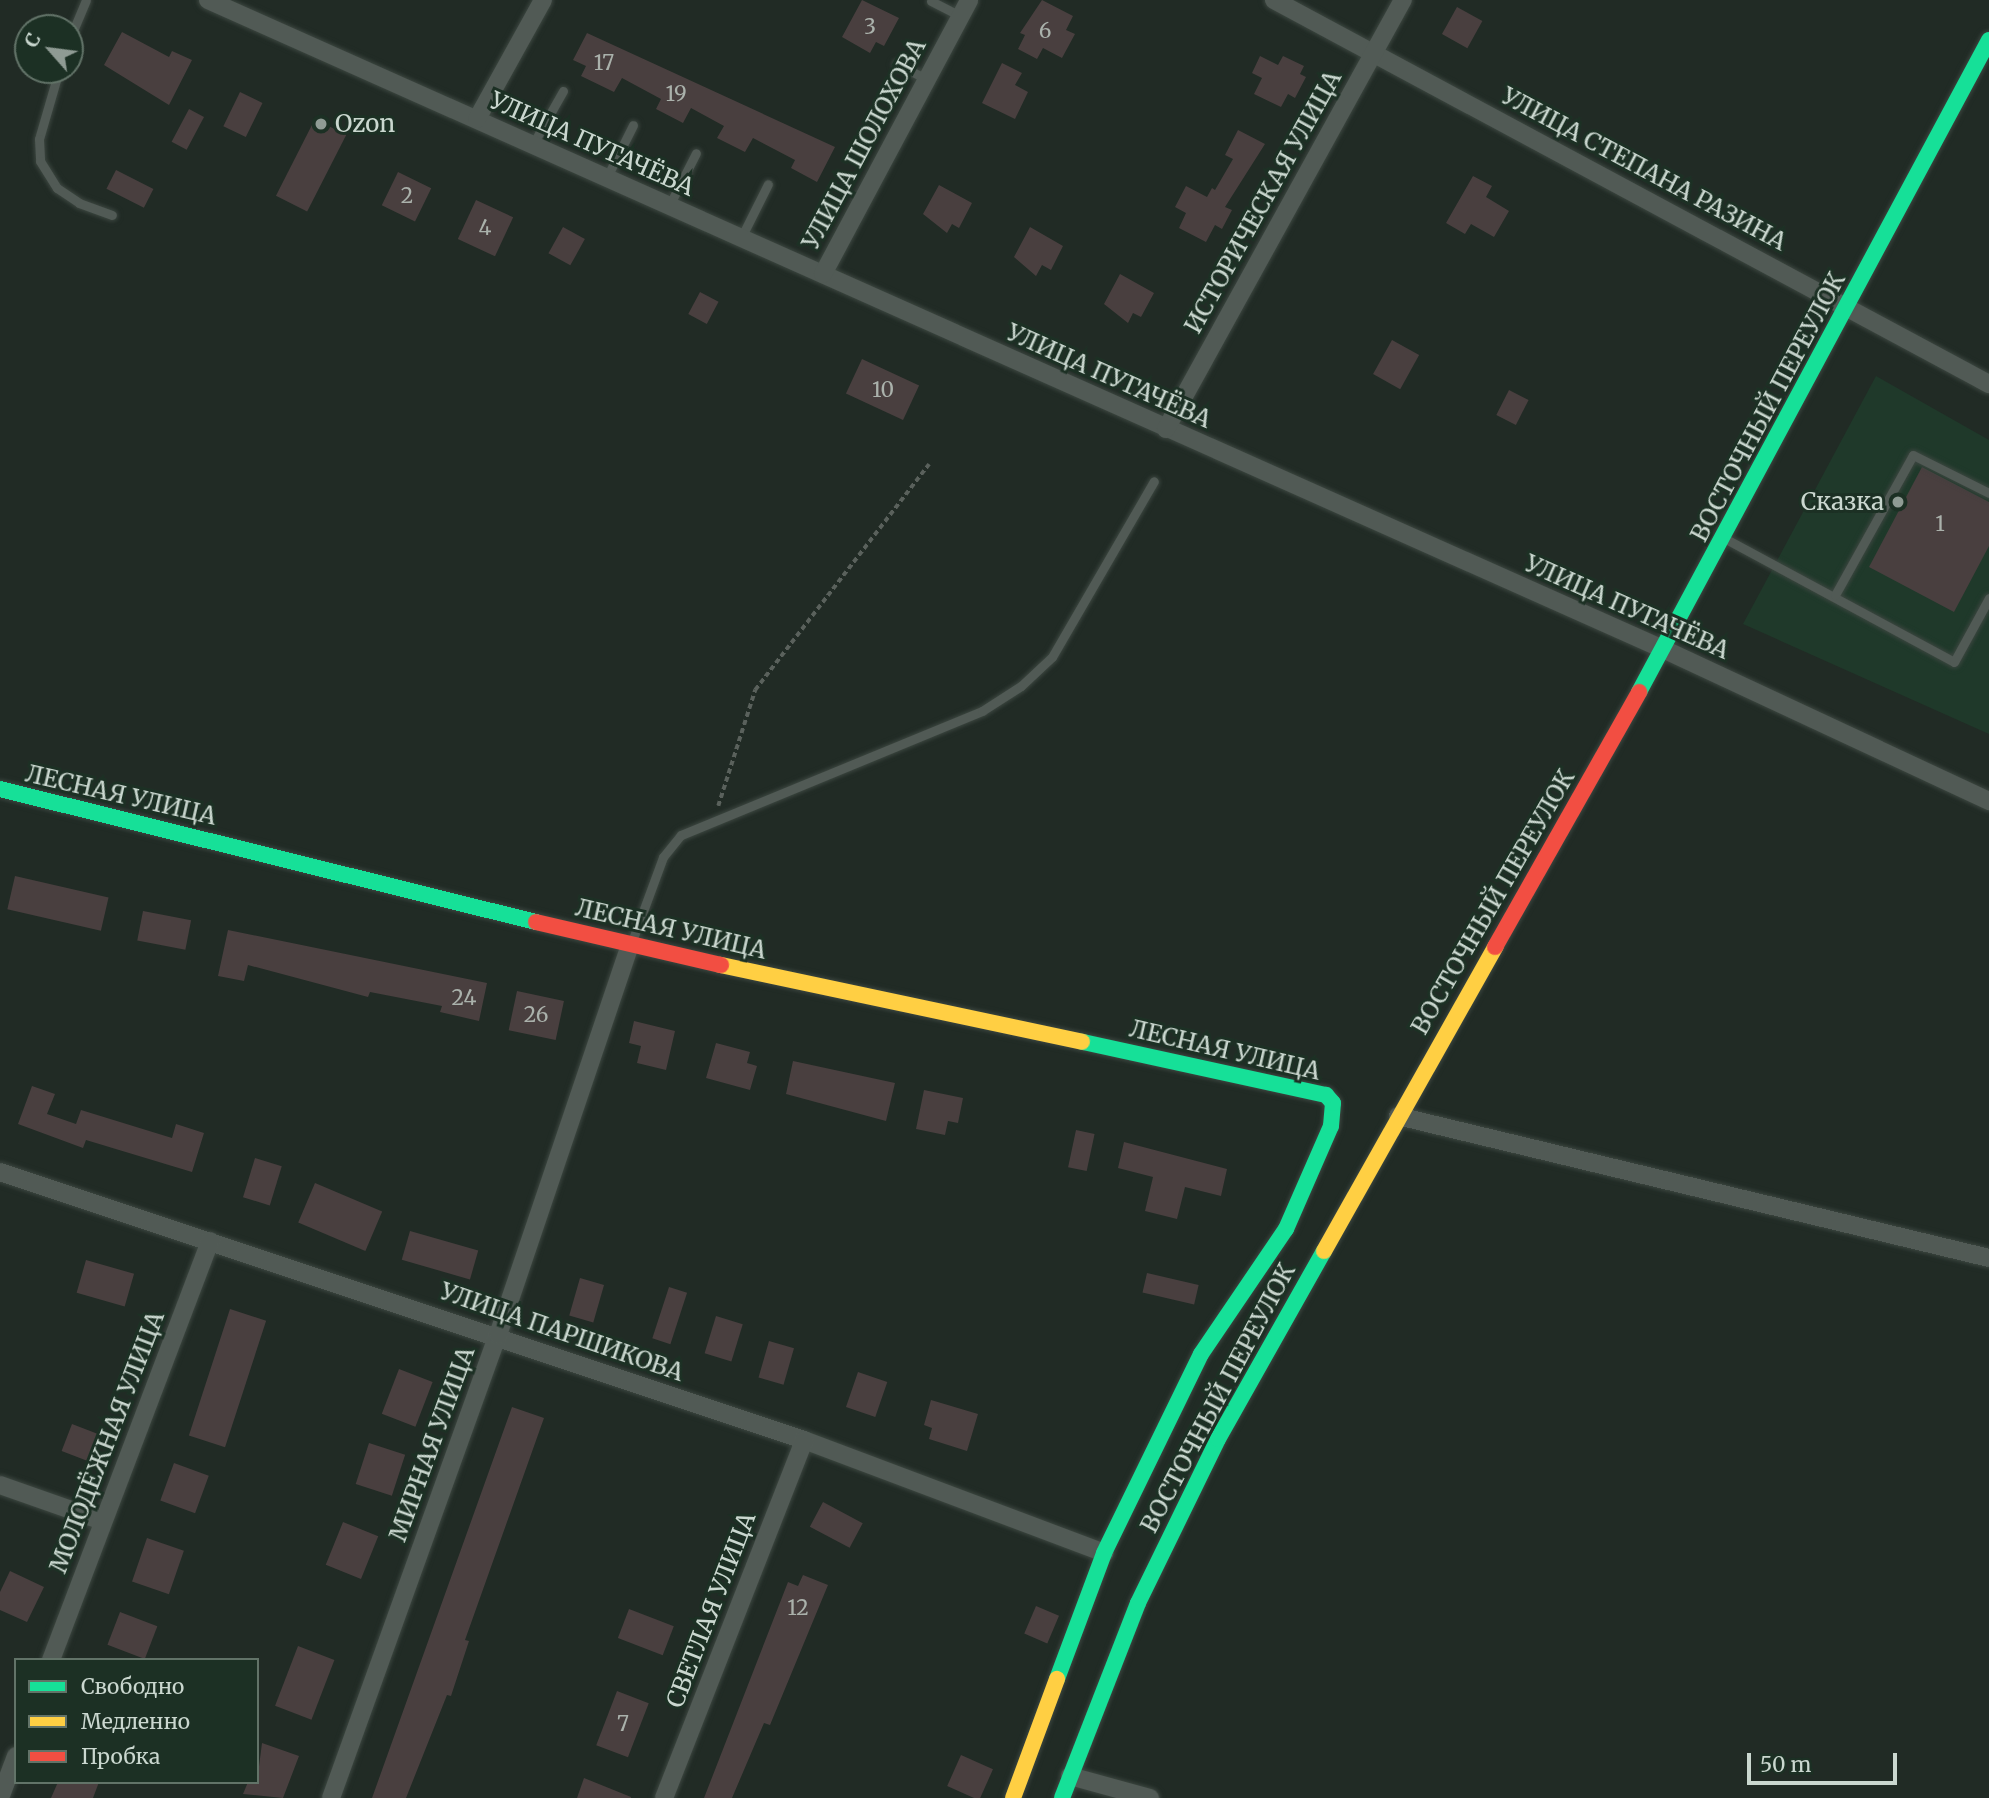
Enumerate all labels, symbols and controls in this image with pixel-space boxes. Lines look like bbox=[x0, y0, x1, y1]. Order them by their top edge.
north arrow bbox=[14, 14, 84, 84]
house number: 3 bbox=[864, 14, 876, 40]
house number: 6 bbox=[1039, 18, 1051, 44]
text: С bbox=[19, 29, 46, 51]
street label: УЛИЦА ШОЛОХОВА bbox=[796, 34, 932, 254]
house number: 17 bbox=[594, 50, 614, 76]
street label: ИСТОРИЧЕСКАЯ УЛИЦА bbox=[1179, 66, 1347, 338]
house number: 19 bbox=[665, 81, 687, 107]
street label: УЛИЦА СТЕПАНА РАЗИНА bbox=[1497, 82, 1791, 256]
street label: УЛИЦА ПУГАЧЁВА bbox=[485, 86, 699, 202]
place label: Ozon bbox=[335, 110, 395, 138]
marker: Ozon bbox=[313, 116, 329, 132]
house number: 2 bbox=[401, 183, 413, 209]
house number: 4 bbox=[479, 215, 491, 241]
street label: ВОСТОЧНЫЙ ПЕРЕУЛОК bbox=[1685, 267, 1851, 547]
street label: УЛИЦА ПУГАЧЁВА bbox=[1002, 318, 1216, 434]
house number: 10 bbox=[872, 377, 894, 403]
place label: Сказка bbox=[1801, 488, 1884, 516]
marker: Сказка bbox=[1890, 494, 1906, 510]
house number: 1 bbox=[1935, 511, 1945, 537]
street label: УЛИЦА ПУГАЧЁВА bbox=[1520, 549, 1734, 665]
street label: ЛЕСНАЯ УЛИЦА bbox=[23, 759, 219, 831]
street label: ВОСТОЧНЫЙ ПЕРЕУЛОК bbox=[1405, 765, 1581, 1039]
street label: ЛЕСНАЯ УЛИЦА bbox=[573, 893, 769, 965]
house number: 24 bbox=[452, 985, 476, 1011]
house number: 26 bbox=[524, 1002, 548, 1028]
street label: ЛЕСНАЯ УЛИЦА bbox=[1127, 1014, 1323, 1086]
street label: ВОСТОЧНЫЙ ПЕРЕУЛОК bbox=[1135, 1258, 1301, 1538]
street label: УЛИЦА ПАРШИКОВА bbox=[437, 1277, 687, 1387]
street label: МОЛОДЁЖНАЯ УЛИЦА bbox=[44, 1307, 170, 1577]
street label: МИРНАЯ УЛИЦА bbox=[383, 1343, 481, 1545]
street label: СВЕТЛАЯ УЛИЦА bbox=[660, 1508, 762, 1712]
house number: 12 bbox=[787, 1595, 809, 1621]
legend bbox=[14, 1658, 259, 1784]
text: Свободно bbox=[81, 1673, 184, 1700]
text: Медленно bbox=[81, 1708, 190, 1735]
house number: 7 bbox=[617, 1711, 629, 1737]
scale bar bbox=[1751, 1738, 1902, 1782]
text: Пробка bbox=[81, 1743, 160, 1770]
text: 50 m bbox=[1760, 1751, 1811, 1778]

